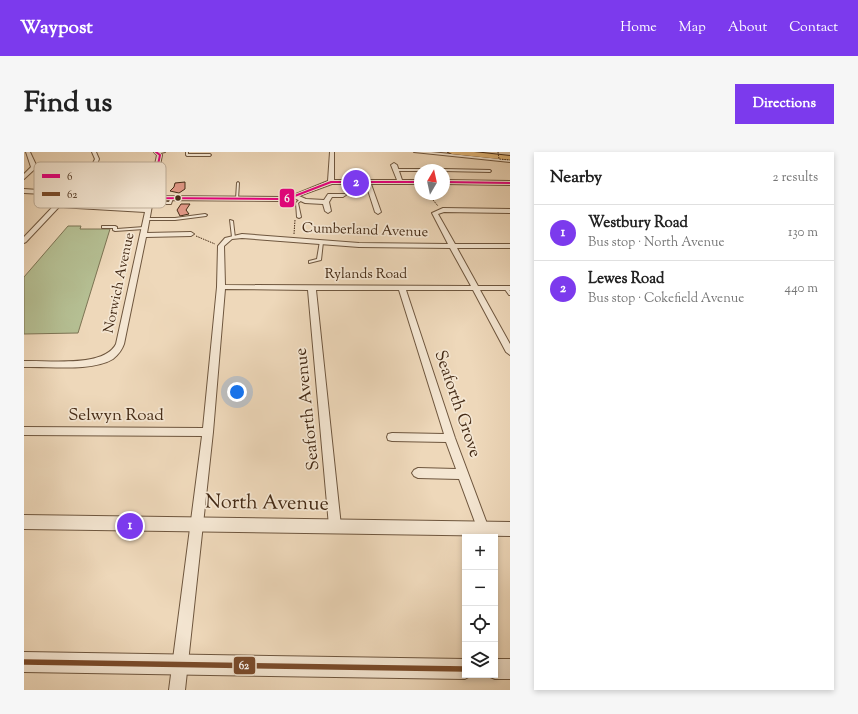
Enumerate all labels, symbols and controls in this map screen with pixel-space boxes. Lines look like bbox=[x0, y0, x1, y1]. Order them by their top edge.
text: Waypost bbox=[20, 15, 93, 42]
text: Home bbox=[620, 18, 657, 38]
text: Map bbox=[679, 18, 706, 38]
text: About bbox=[728, 18, 767, 38]
text: Contact bbox=[789, 18, 838, 38]
text: Find us bbox=[24, 84, 112, 124]
button: Directions bbox=[735, 84, 834, 124]
legend bbox=[34, 162, 166, 208]
north arrow bbox=[414, 164, 450, 200]
text: Nearby bbox=[550, 166, 602, 190]
pin: 2 bbox=[343, 168, 369, 198]
text: 6 bbox=[67, 169, 72, 185]
text: 2 results bbox=[773, 169, 818, 187]
text: 62 bbox=[67, 187, 78, 203]
line badge: 6 bbox=[279, 188, 295, 208]
text: 6 bbox=[284, 191, 290, 207]
unlabelled marker bbox=[173, 193, 183, 203]
text: Westbury Road bbox=[588, 213, 688, 234]
street label: Cumberland Avenue bbox=[302, 219, 428, 243]
text: 1 bbox=[561, 224, 565, 242]
text: 130 m bbox=[788, 224, 818, 242]
street label: Norwich Avenue bbox=[100, 231, 140, 335]
text: Bus stop · North Avenue bbox=[588, 234, 725, 252]
street label: Rylands Road bbox=[325, 265, 407, 285]
text: Lewes Road bbox=[588, 269, 664, 290]
text: 2 bbox=[560, 280, 566, 298]
text: 440 m bbox=[785, 280, 818, 298]
text: Bus stop · Cokefield Avenue bbox=[588, 290, 744, 308]
street label: Seaforth Avenue bbox=[290, 346, 326, 472]
street label: Seaforth Grove bbox=[427, 347, 487, 461]
your location bbox=[227, 382, 247, 402]
street label: Selwyn Road bbox=[68, 404, 164, 428]
street label: North Avenue bbox=[205, 488, 329, 520]
pin: 1 bbox=[117, 511, 143, 541]
map controls bbox=[462, 534, 498, 678]
button: + bbox=[462, 534, 498, 570]
button: − bbox=[462, 570, 498, 606]
button: locate bbox=[462, 606, 498, 642]
button: layers bbox=[462, 642, 498, 678]
line badge: 62 bbox=[233, 656, 256, 675]
text: 62 bbox=[239, 658, 250, 674]

